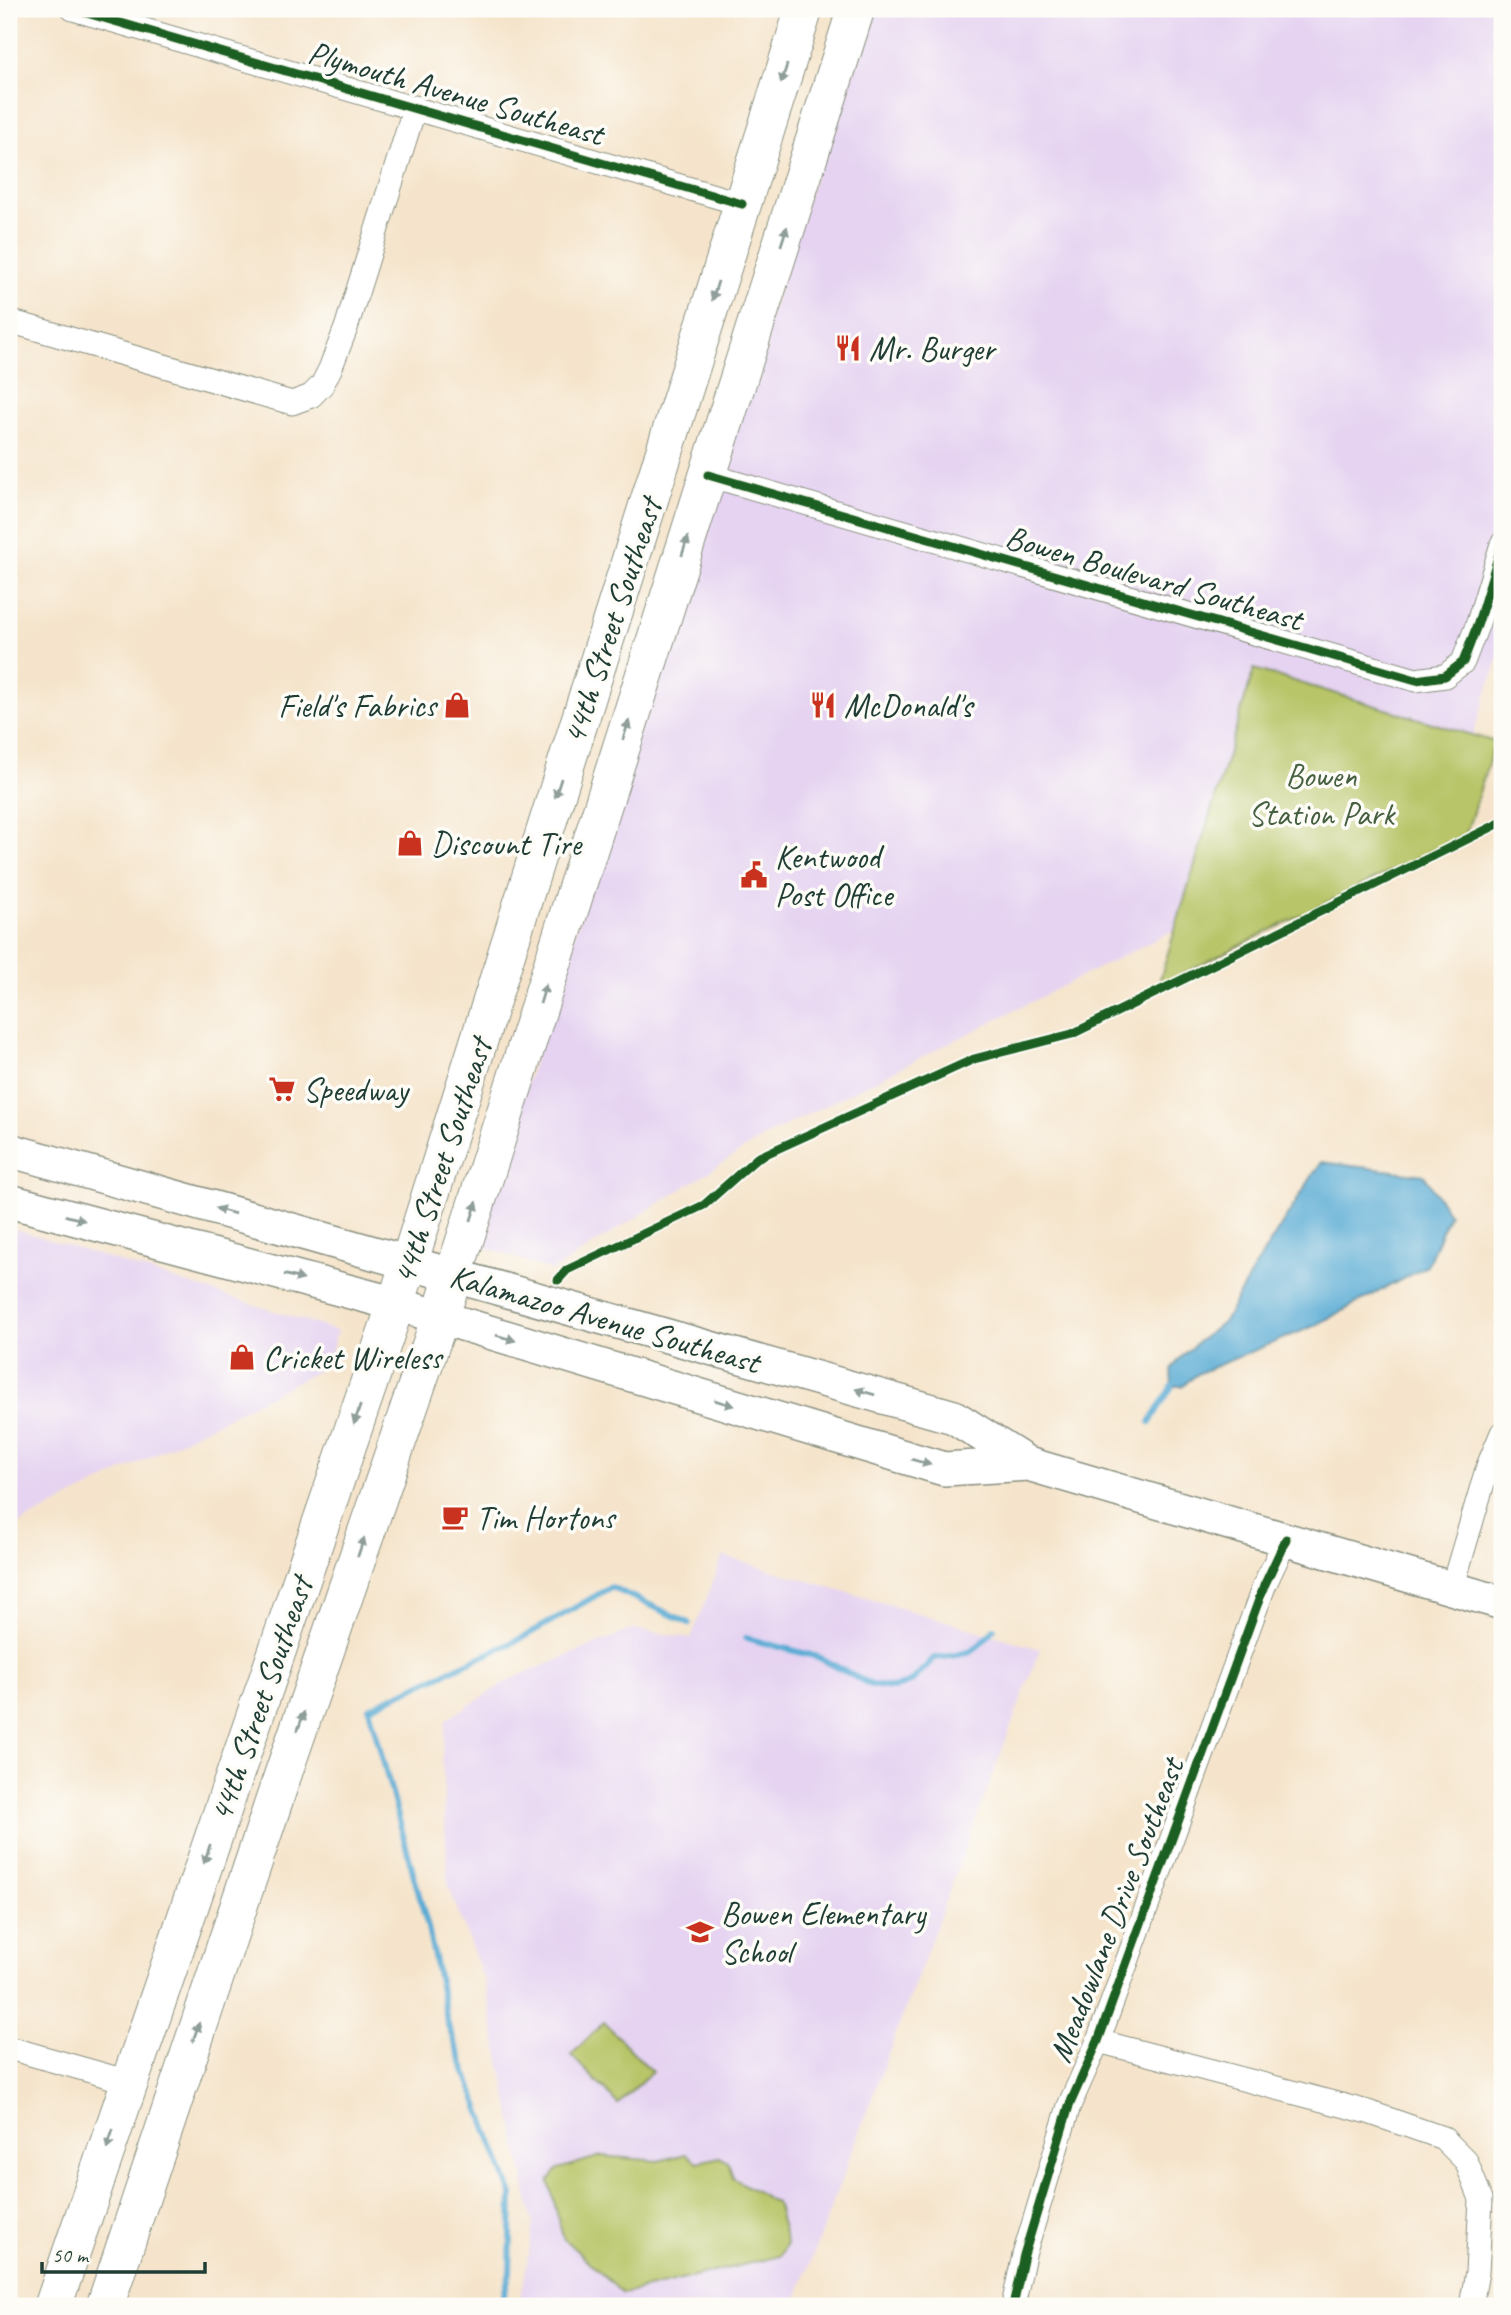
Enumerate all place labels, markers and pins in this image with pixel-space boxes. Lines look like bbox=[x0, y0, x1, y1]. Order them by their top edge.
place label: Mr. Burger bbox=[869, 328, 998, 370]
restaurant icon: Mr. Burger bbox=[833, 333, 863, 363]
place label: Field's Fabrics bbox=[278, 685, 439, 727]
place label: McDonald's bbox=[844, 685, 975, 727]
shop icon: Field's Fabrics bbox=[442, 690, 472, 720]
restaurant icon: McDonald's bbox=[808, 690, 838, 720]
place label: Discount Tire bbox=[431, 823, 583, 865]
shop icon: Discount Tire bbox=[395, 828, 425, 858]
place label: Kentwood Post Office bbox=[775, 836, 894, 916]
public building icon: Kentwood Post Office bbox=[739, 860, 769, 890]
place label: Speedway bbox=[303, 1069, 411, 1111]
supermarket icon: Speedway bbox=[267, 1074, 297, 1104]
place label: Cricket Wireless bbox=[263, 1337, 444, 1379]
shop icon: Cricket Wireless bbox=[227, 1342, 257, 1372]
place label: Tim Hortons bbox=[476, 1497, 617, 1539]
cafe icon: Tim Hortons bbox=[440, 1502, 470, 1532]
place label: Bowen Elementary School bbox=[721, 1893, 928, 1973]
school or university icon: Bowen Elementary School bbox=[685, 1917, 715, 1947]

